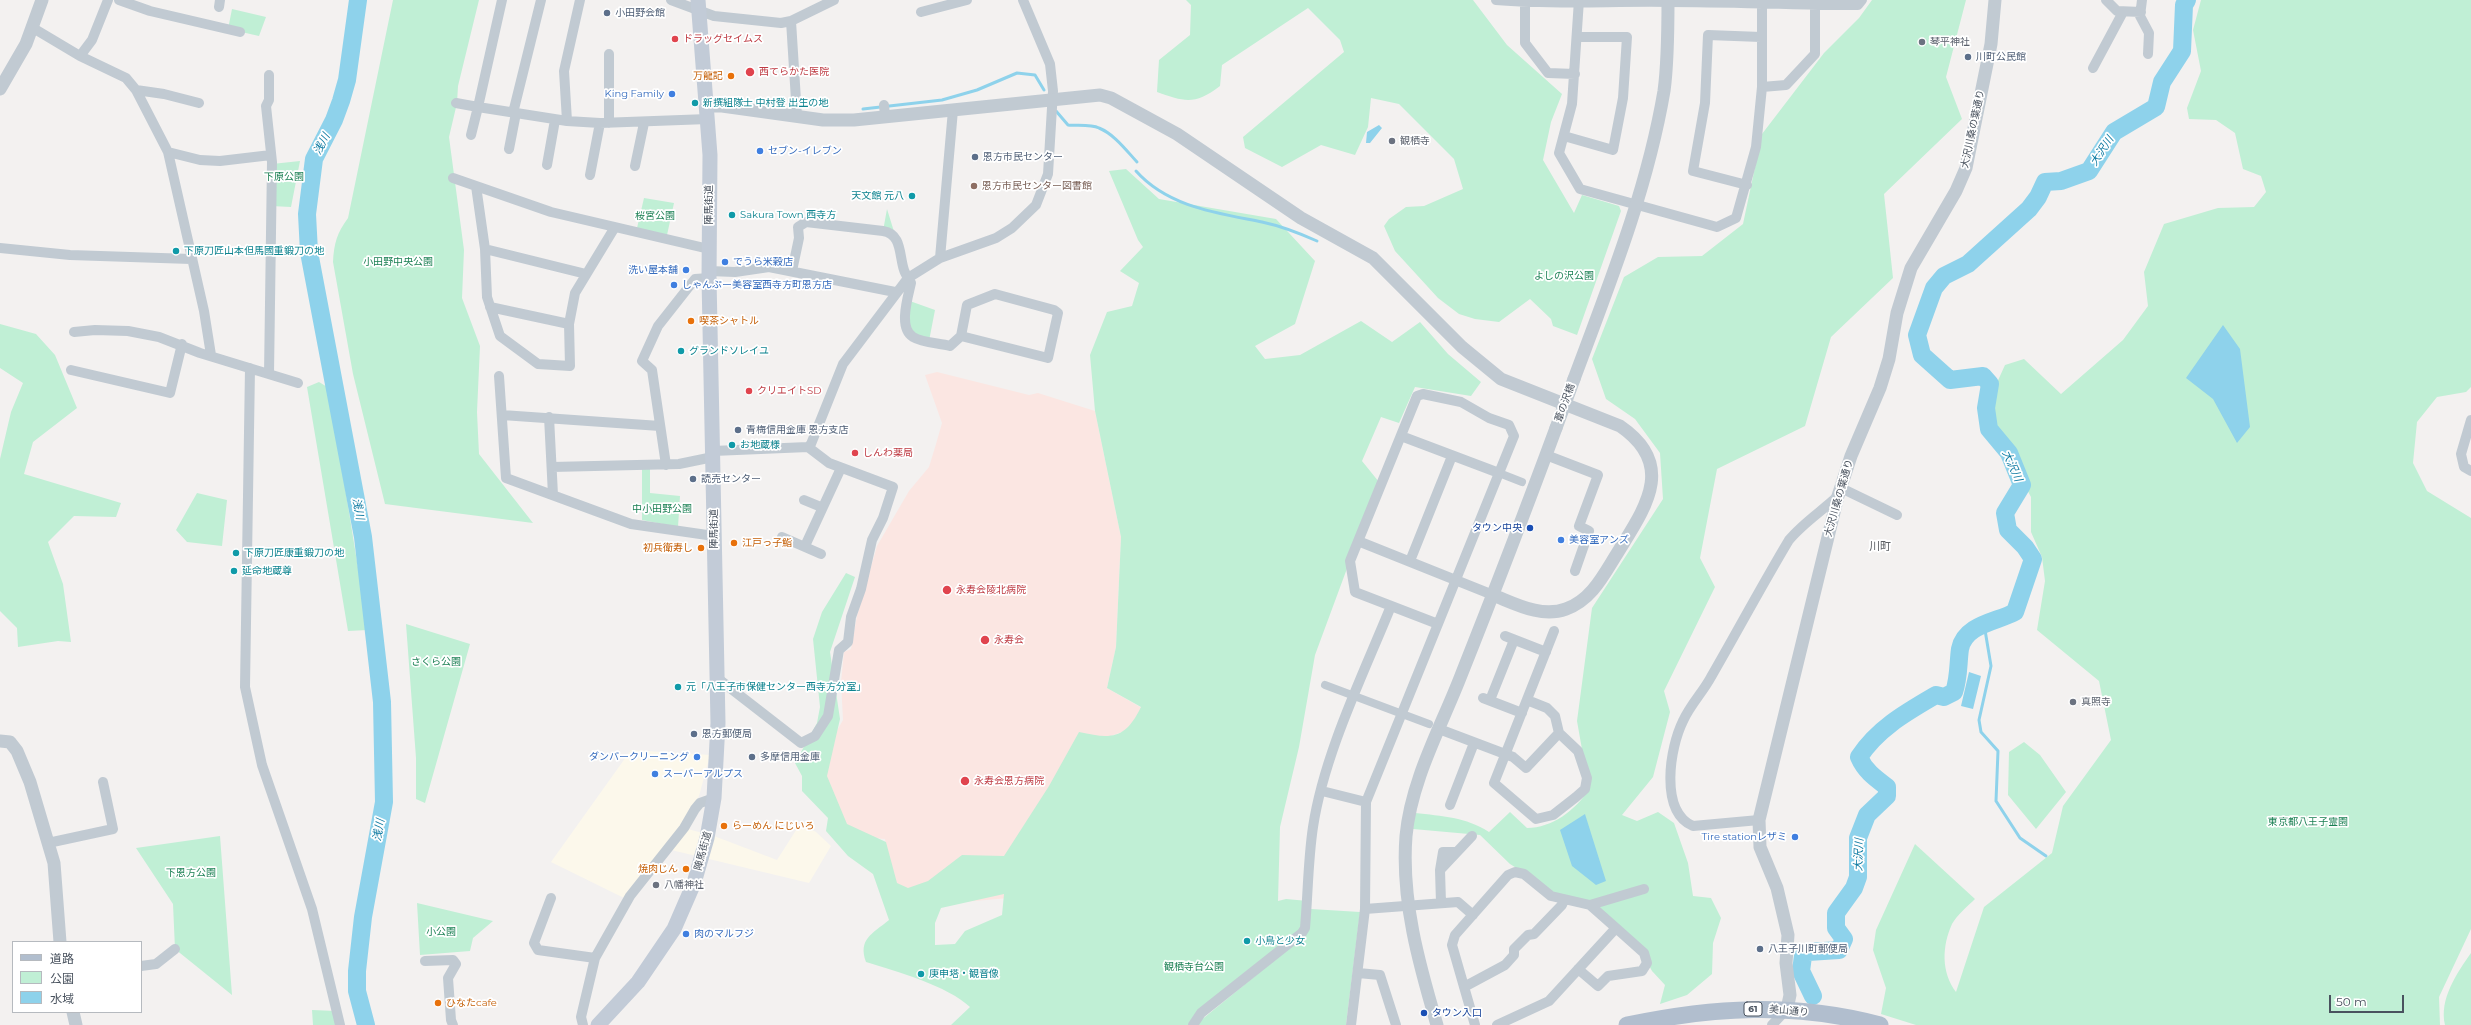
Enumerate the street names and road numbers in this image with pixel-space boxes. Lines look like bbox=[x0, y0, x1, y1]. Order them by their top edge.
street label: 大沢川桑の葉通り bbox=[1959, 89, 1987, 169]
street label: 陣馬街道 bbox=[703, 185, 715, 225]
street label: 葦の沢橋 bbox=[1553, 382, 1577, 424]
street label: 大沢川桑の葉通り bbox=[1822, 458, 1856, 538]
street label: 陣馬街道 bbox=[708, 509, 720, 549]
street label: 陣馬街道 bbox=[692, 830, 714, 872]
road number: 61 bbox=[1744, 1002, 1762, 1016]
street label: 美山通り bbox=[1769, 1003, 1809, 1019]

